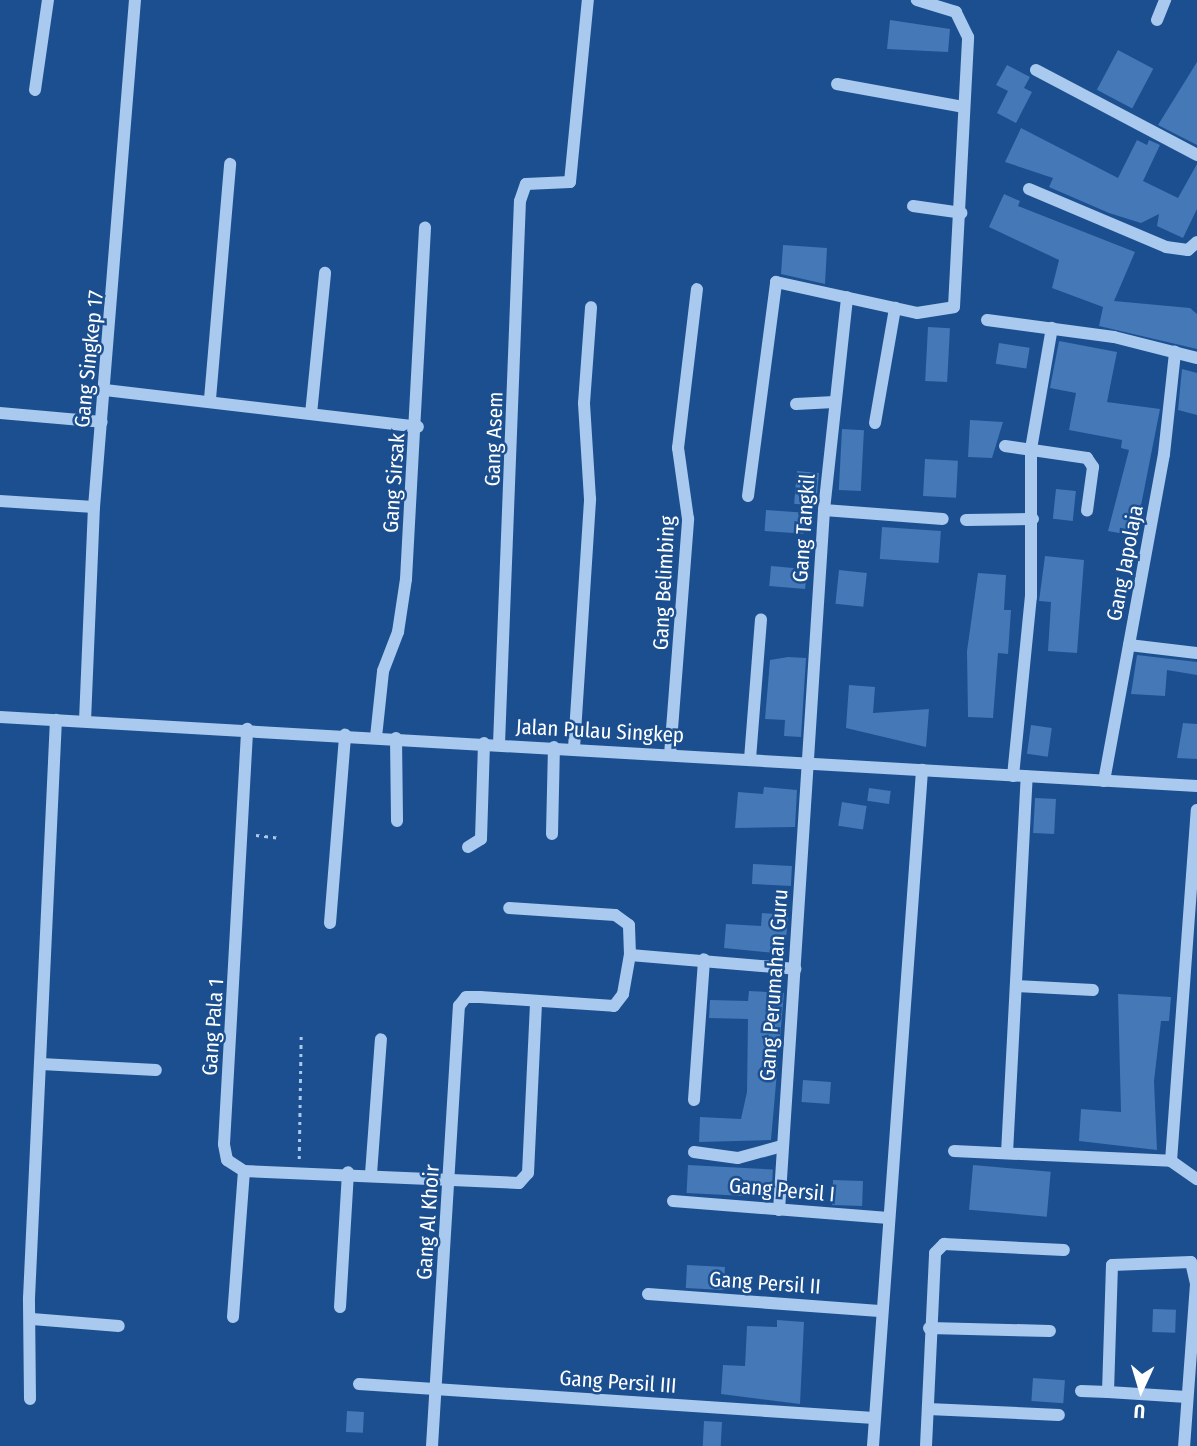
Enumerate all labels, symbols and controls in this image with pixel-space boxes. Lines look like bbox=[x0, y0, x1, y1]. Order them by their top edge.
street label: Gang Singkep 17 bbox=[69, 289, 109, 429]
street label: Gang Asem bbox=[480, 391, 508, 487]
street label: Gang Sirsak bbox=[378, 432, 410, 534]
street label: Gang Tangkil bbox=[788, 473, 820, 583]
street label: Gang Japolaja bbox=[1101, 503, 1149, 623]
street label: Gang Belimbing bbox=[648, 515, 680, 651]
street label: Jalan Pulau Singkep bbox=[515, 714, 685, 748]
street label: Gang Perumahan Guru bbox=[755, 888, 793, 1082]
street label: Gang Pala 1 bbox=[197, 978, 229, 1076]
street label: Gang Al Khoir bbox=[411, 1163, 445, 1281]
street label: Gang Persil I bbox=[728, 1173, 836, 1207]
street label: Gang Persil II bbox=[708, 1267, 822, 1299]
north arrow bbox=[1106, 1355, 1176, 1425]
street label: Gang Persil III bbox=[559, 1365, 677, 1399]
text: U bbox=[1133, 1400, 1146, 1423]

